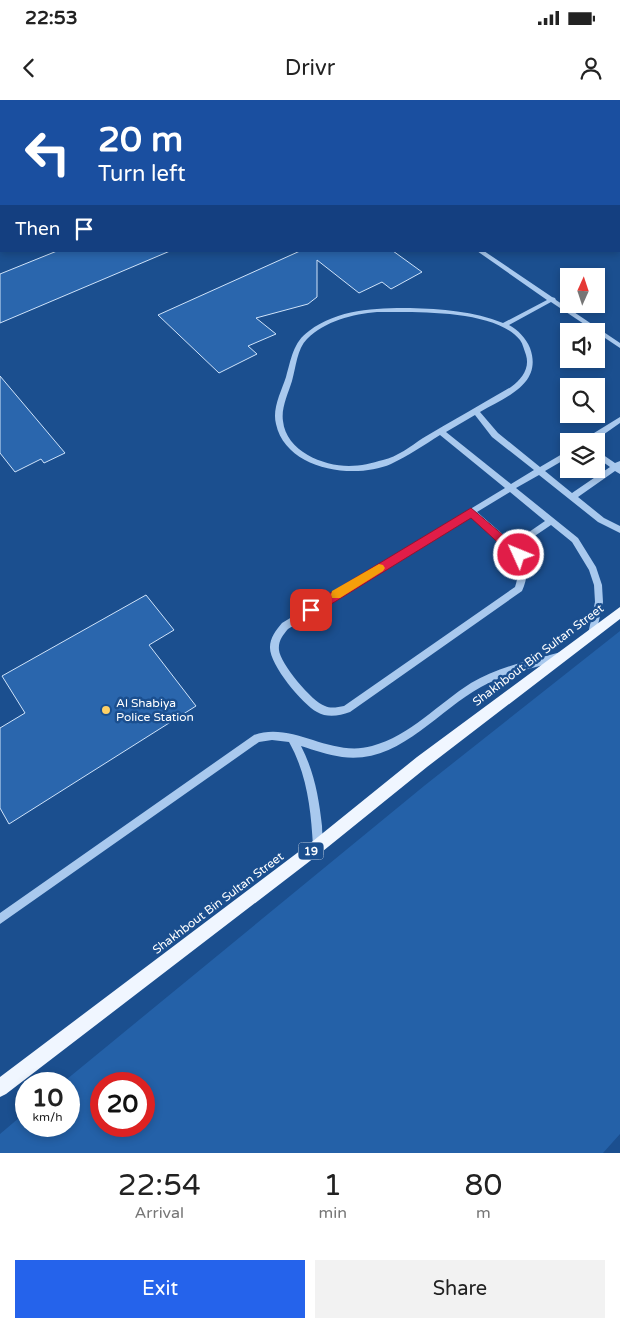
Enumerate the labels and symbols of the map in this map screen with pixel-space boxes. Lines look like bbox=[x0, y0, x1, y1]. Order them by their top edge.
north arrow bbox=[560, 268, 605, 312]
position arrow bbox=[492, 528, 544, 580]
pin bbox=[290, 589, 332, 631]
street label: Shakhbout Bin Sultan Street bbox=[470, 601, 607, 709]
place label: Al Shabiya Police Station bbox=[116, 696, 194, 724]
marker: Al Shabiya Police Station bbox=[100, 704, 112, 716]
road number: 19 bbox=[298, 842, 324, 859]
street label: Shakhbout Bin Sultan Street bbox=[150, 849, 287, 957]
speed limit sign: 20 bbox=[90, 1072, 155, 1137]

